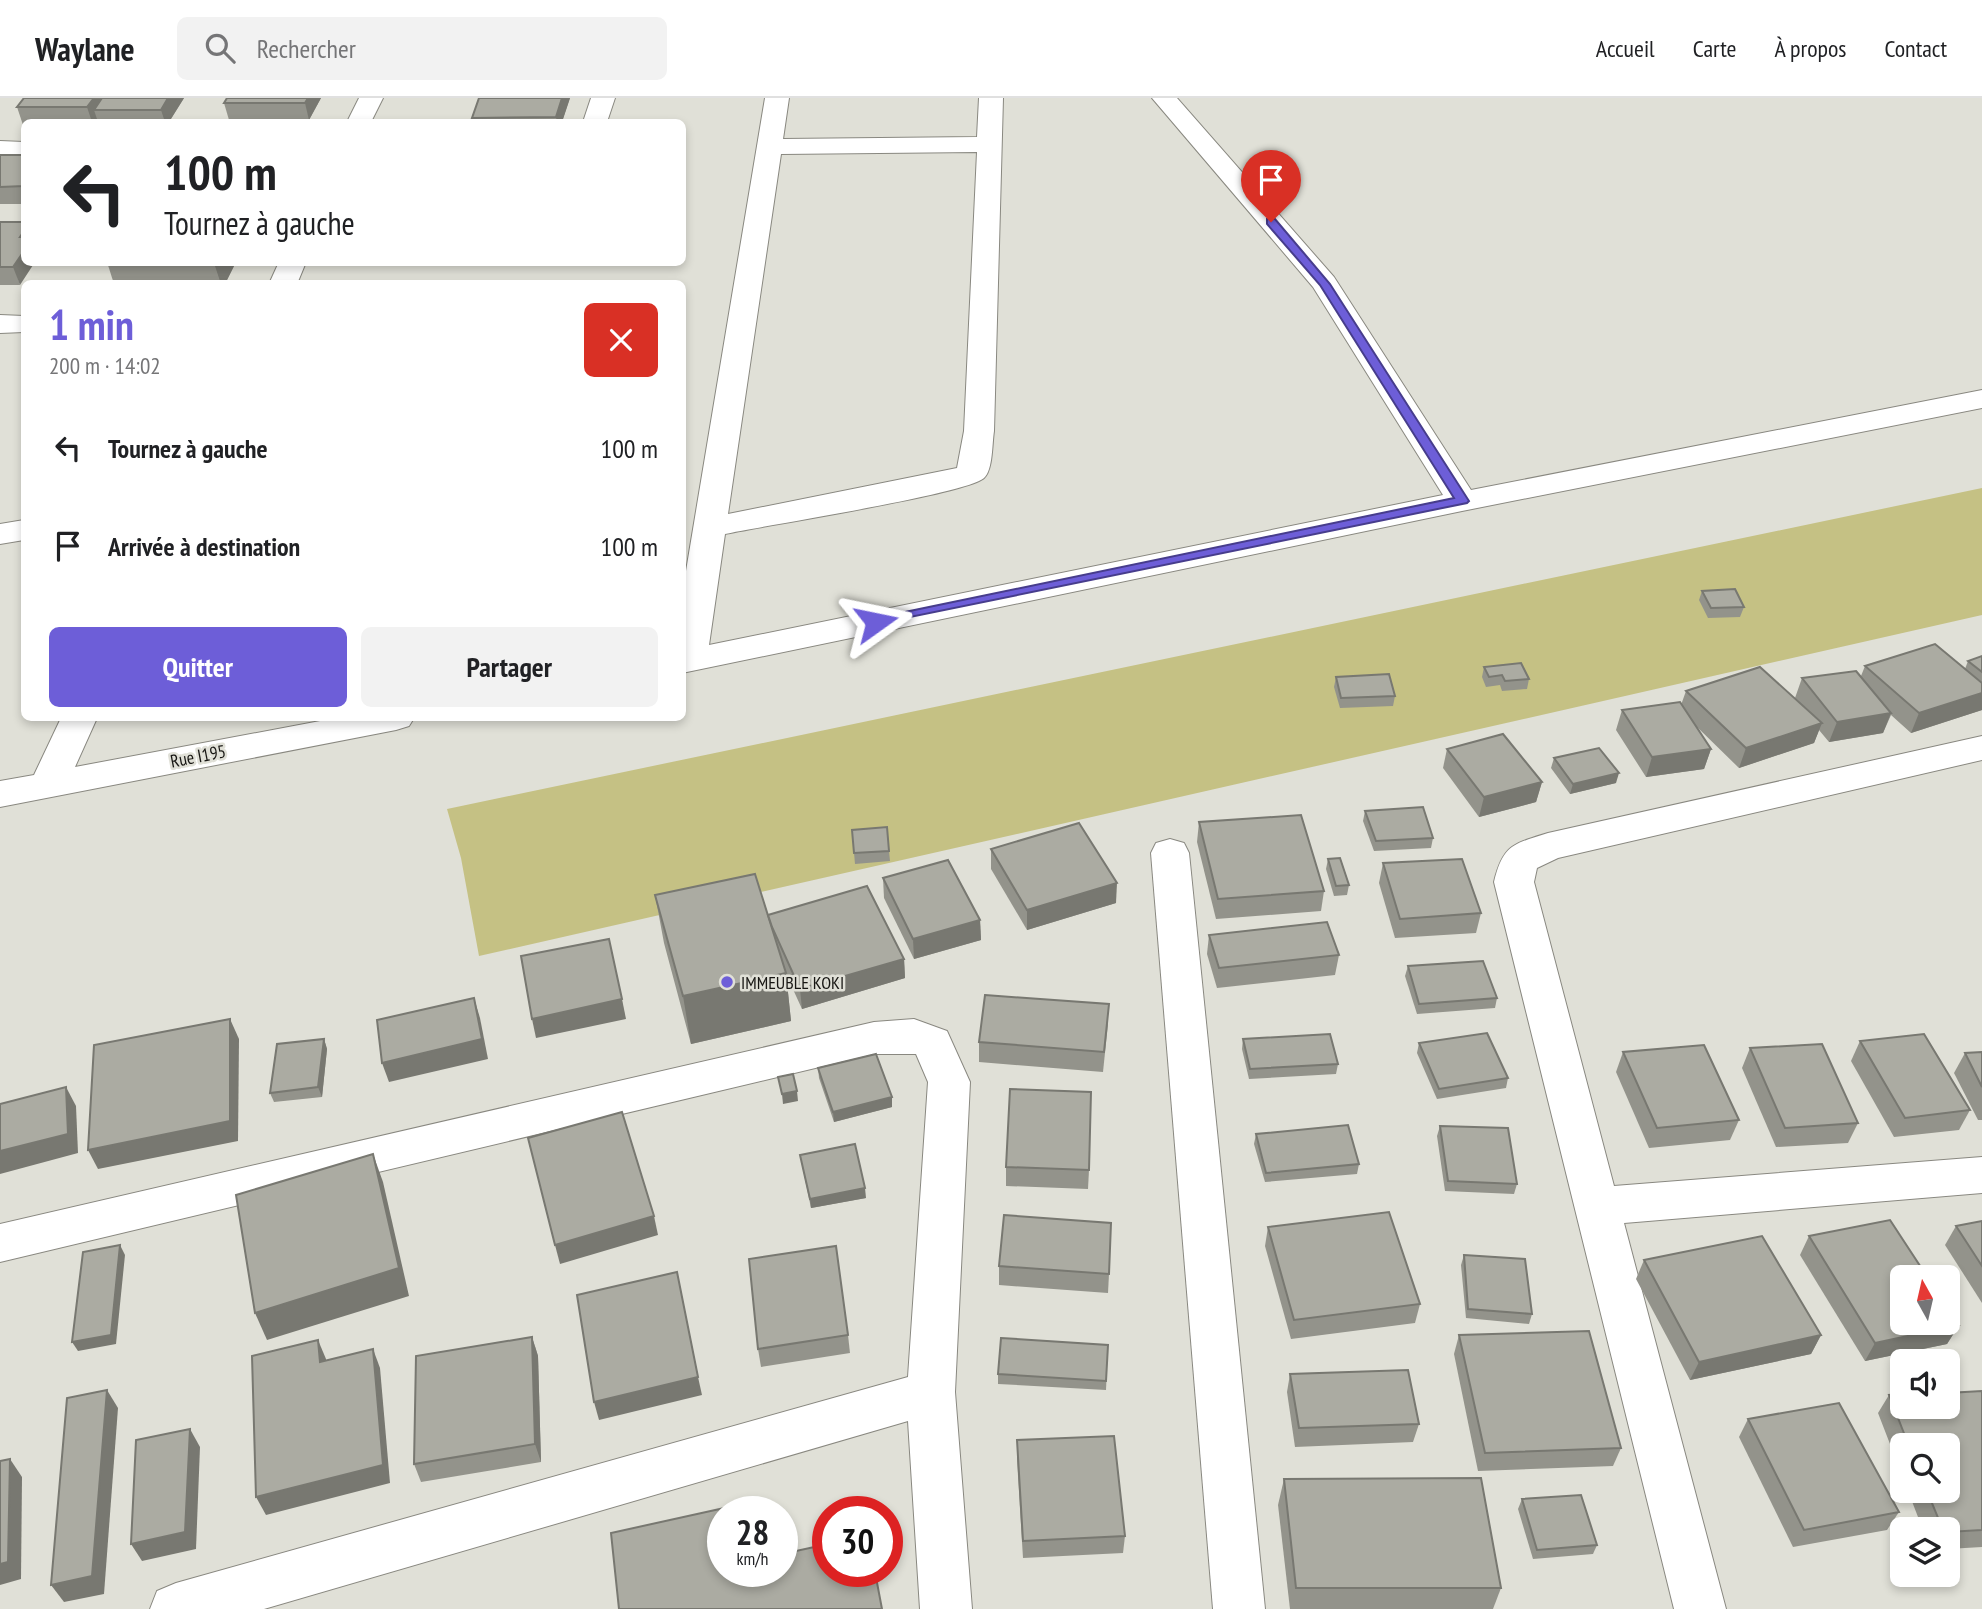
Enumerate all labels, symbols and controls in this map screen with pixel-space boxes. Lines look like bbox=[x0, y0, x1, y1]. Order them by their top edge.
search box bbox=[177, 17, 667, 80]
text: Waylane bbox=[35, 27, 135, 70]
icon: search bbox=[201, 29, 239, 67]
text: Rechercher bbox=[257, 32, 356, 65]
text: Accueil bbox=[1596, 33, 1655, 64]
text: Carte bbox=[1693, 33, 1736, 64]
text: À propos bbox=[1774, 33, 1846, 64]
text: Contact bbox=[1884, 33, 1947, 64]
text: 100 m bbox=[164, 140, 277, 204]
icon: left bbox=[49, 147, 140, 238]
pin bbox=[1241, 150, 1301, 222]
icon: arrive bbox=[1252, 161, 1290, 199]
text: Tournez à gauche bbox=[164, 202, 355, 244]
text: 1 min bbox=[49, 297, 134, 352]
button: close bbox=[584, 303, 658, 377]
text: 200 m · 14:02 bbox=[49, 351, 161, 380]
icon: left bbox=[49, 429, 87, 467]
text: Tournez à gauche bbox=[108, 432, 268, 465]
text: 100 m bbox=[600, 432, 658, 465]
icon: arrive bbox=[49, 527, 87, 565]
text: Arrivée à destination bbox=[108, 530, 300, 563]
text: 100 m bbox=[600, 530, 658, 563]
position arrow bbox=[839, 585, 913, 659]
button: Quitter bbox=[49, 627, 347, 707]
button: Partager bbox=[361, 627, 658, 707]
street label: Rue I195 bbox=[168, 739, 228, 773]
place label: IMMEUBLE KOKI bbox=[741, 971, 844, 994]
marker: IMMEUBLE KOKI bbox=[719, 974, 735, 990]
north arrow bbox=[1890, 1265, 1960, 1335]
map controls bbox=[1890, 1265, 1960, 1587]
button: sound bbox=[1890, 1349, 1960, 1419]
button: search bbox=[1890, 1433, 1960, 1503]
speed limit sign: 30 bbox=[812, 1496, 903, 1587]
text: 28 bbox=[736, 1509, 769, 1555]
button: layers bbox=[1890, 1517, 1960, 1587]
text: km/h bbox=[737, 1547, 768, 1570]

